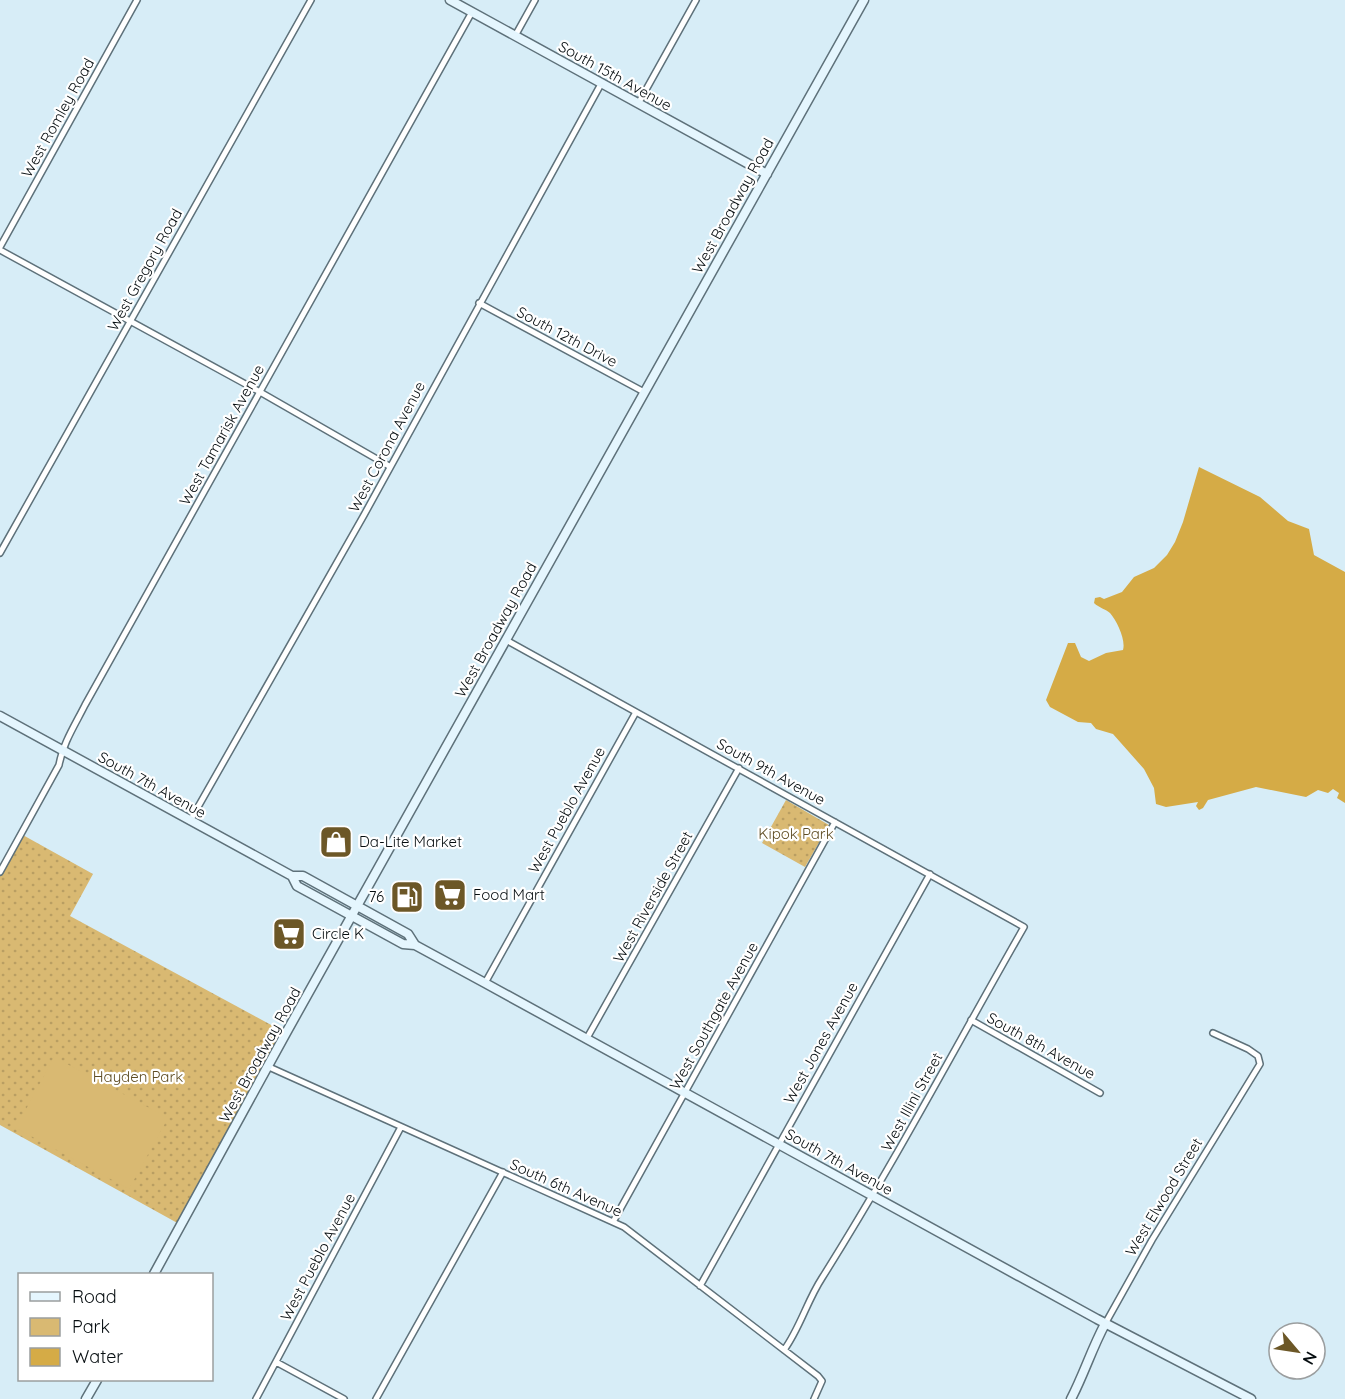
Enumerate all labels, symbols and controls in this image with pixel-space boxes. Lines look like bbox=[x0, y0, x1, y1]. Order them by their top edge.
street label: South 15th Avenue bbox=[555, 37, 675, 115]
street label: West Romley Road bbox=[17, 55, 98, 181]
street label: West Broadway Road bbox=[687, 135, 778, 277]
street label: West Gregory Road bbox=[103, 205, 186, 334]
street label: South 12th Drive bbox=[514, 302, 621, 371]
street label: West Tamarisk Avenue bbox=[175, 361, 268, 508]
street label: West Corona Avenue bbox=[344, 378, 429, 515]
street label: West Broadway Road bbox=[450, 559, 541, 701]
street label: South 9th Avenue bbox=[714, 734, 829, 809]
street label: West Pueblo Avenue bbox=[524, 743, 609, 876]
street label: South 7th Avenue bbox=[95, 747, 210, 822]
shop icon: Da-Lite Market bbox=[318, 824, 354, 860]
park label: Kipok Park bbox=[758, 824, 834, 843]
street label: West Riverside Street bbox=[609, 828, 697, 966]
place label: Da-Lite Market bbox=[359, 832, 462, 851]
supermarket icon: Food Mart bbox=[432, 877, 468, 913]
fuel station icon: 76 bbox=[389, 879, 425, 915]
place label: Food Mart bbox=[473, 885, 545, 904]
place label: 76 bbox=[369, 887, 384, 906]
supermarket icon: Circle K bbox=[271, 916, 307, 952]
place label: Circle K bbox=[312, 924, 364, 943]
street label: West Southgate Avenue bbox=[665, 939, 762, 1093]
street label: West Jones Avenue bbox=[779, 979, 862, 1107]
street label: West Broadway Road bbox=[214, 984, 305, 1126]
street label: South 8th Avenue bbox=[984, 1008, 1099, 1083]
street label: West Illini Street bbox=[877, 1049, 946, 1154]
park label: Hayden Park bbox=[93, 1067, 183, 1086]
street label: South 7th Avenue bbox=[782, 1124, 897, 1199]
street label: West Elwood Street bbox=[1121, 1134, 1206, 1259]
street label: South 6th Avenue bbox=[507, 1154, 625, 1221]
street label: West Pueblo Avenue bbox=[276, 1190, 359, 1324]
legend bbox=[18, 1273, 213, 1381]
text: Road bbox=[72, 1285, 117, 1308]
text: Park bbox=[72, 1315, 110, 1338]
north arrow bbox=[1267, 1321, 1327, 1381]
text: Water bbox=[72, 1345, 123, 1368]
text: N bbox=[1299, 1348, 1322, 1368]

